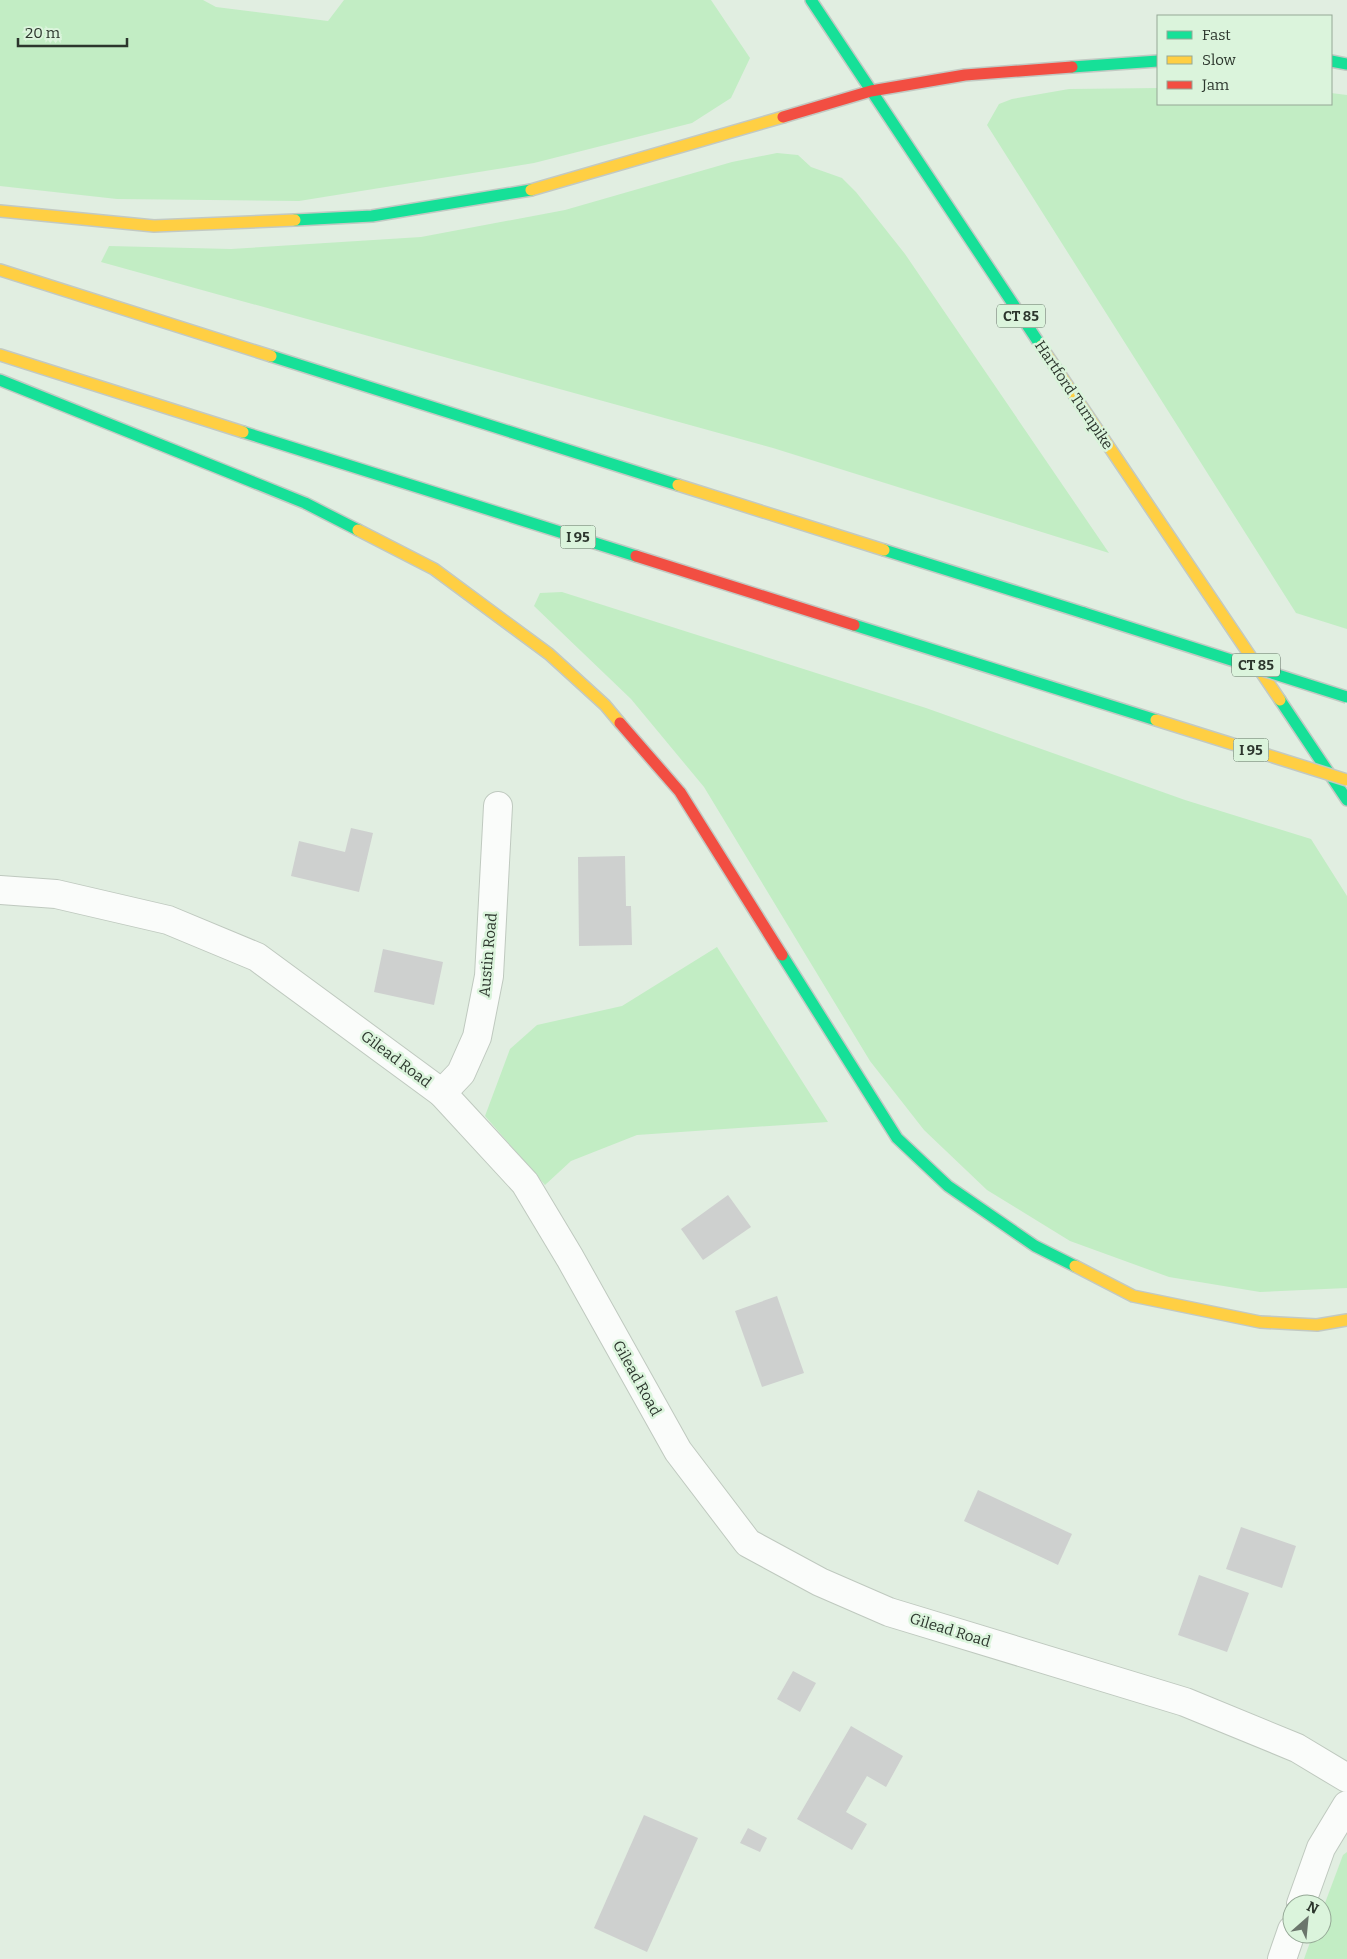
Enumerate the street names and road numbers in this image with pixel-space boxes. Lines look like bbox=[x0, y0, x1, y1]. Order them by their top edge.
road number: CT 85 bbox=[997, 304, 1045, 328]
street label: Hartford Turnpike bbox=[1031, 337, 1117, 453]
road number: I 95 bbox=[560, 526, 596, 548]
road number: CT 85 bbox=[1232, 654, 1280, 676]
road number: I 95 bbox=[1234, 738, 1268, 762]
street label: Austin Road bbox=[475, 912, 501, 998]
street label: Gilead Road bbox=[357, 1027, 435, 1091]
street label: Gilead Road bbox=[609, 1337, 665, 1419]
street label: Gilead Road bbox=[907, 1609, 993, 1651]

